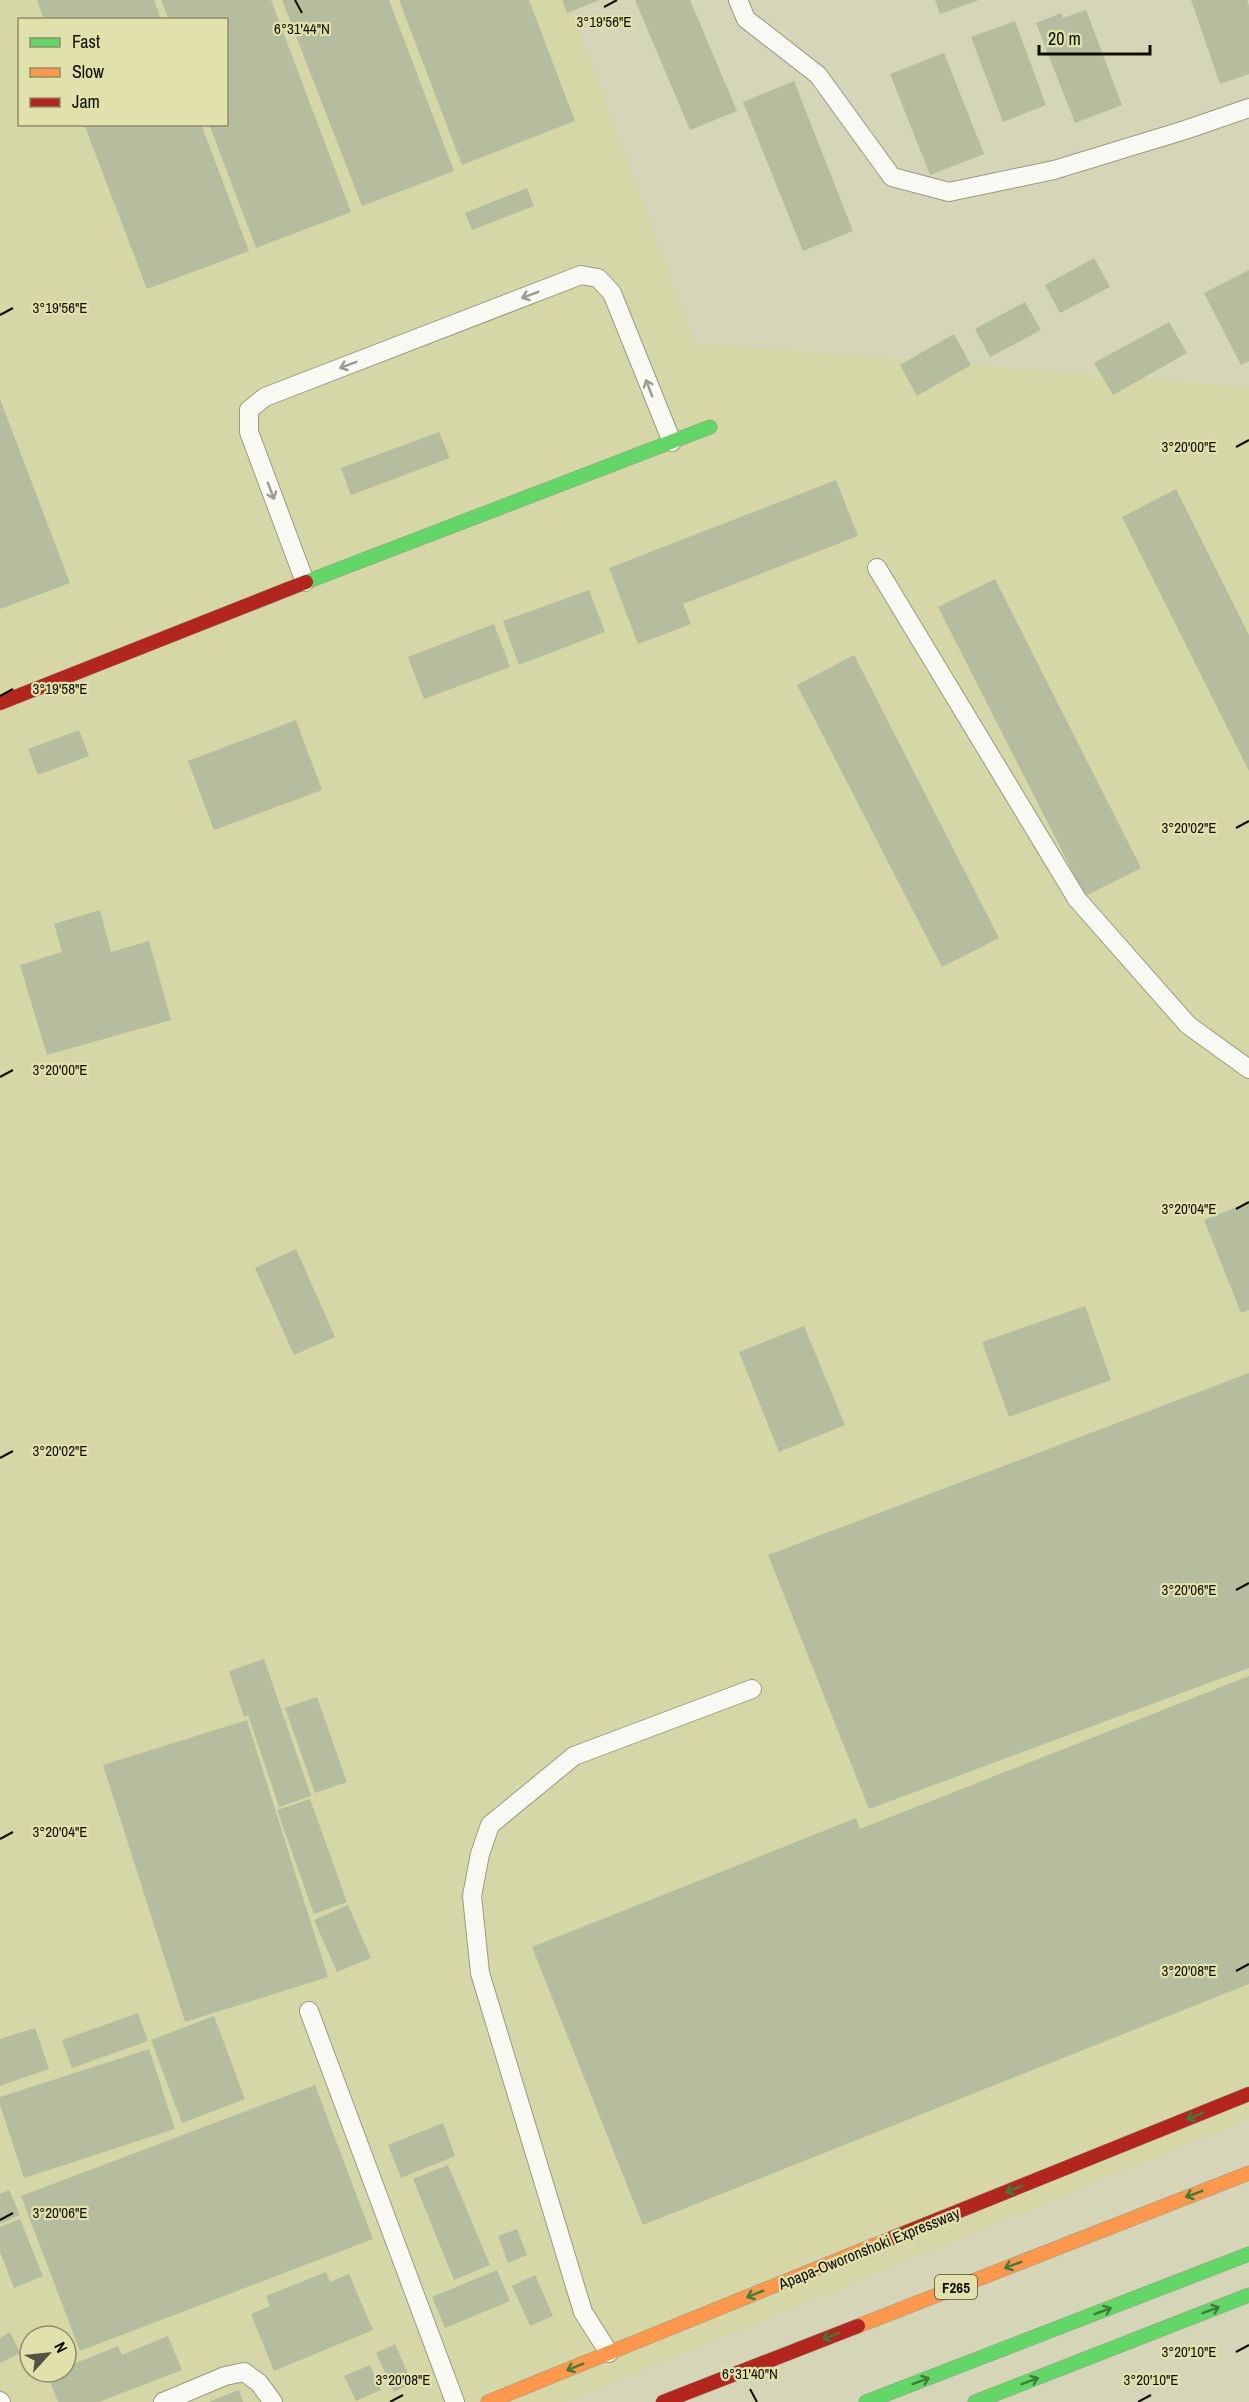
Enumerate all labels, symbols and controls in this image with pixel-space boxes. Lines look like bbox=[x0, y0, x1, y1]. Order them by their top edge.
text: 3°19'56"E bbox=[576, 11, 632, 32]
legend bbox=[18, 18, 228, 126]
text: 6°31'44"N bbox=[274, 18, 330, 39]
scale bar bbox=[1039, 18, 1150, 56]
text: 20 m bbox=[1048, 26, 1081, 51]
text: Fast bbox=[72, 29, 100, 54]
text: Slow bbox=[72, 59, 104, 84]
text: Jam bbox=[72, 89, 100, 114]
one-way arrow bbox=[521, 290, 539, 301]
text: 3°19'56"E bbox=[32, 297, 88, 318]
one-way arrow bbox=[339, 360, 358, 371]
one-way arrow bbox=[642, 379, 653, 398]
text: 3°20'00"E bbox=[1161, 436, 1217, 457]
one-way arrow bbox=[267, 481, 278, 500]
text: 3°19'58"E bbox=[32, 678, 88, 699]
text: 3°20'02"E bbox=[1161, 817, 1217, 838]
text: 3°20'00"E bbox=[32, 1059, 88, 1080]
text: 3°20'04"E bbox=[1161, 1198, 1217, 1219]
text: 3°20'02"E bbox=[32, 1440, 88, 1461]
text: 3°20'06"E bbox=[1161, 1579, 1217, 1600]
text: 3°20'04"E bbox=[32, 1821, 88, 1842]
text: 3°20'08"E bbox=[1161, 1960, 1217, 1981]
one-way arrow bbox=[1186, 2111, 1204, 2122]
one-way arrow bbox=[1005, 2185, 1024, 2196]
one-way arrow bbox=[1186, 2189, 1204, 2200]
street label: Apapa-Oworonshoki Expressway bbox=[774, 2201, 963, 2295]
text: 3°20'06"E bbox=[32, 2202, 88, 2223]
one-way arrow bbox=[1004, 2260, 1022, 2271]
road number: F265 bbox=[935, 2275, 977, 2299]
one-way arrow bbox=[747, 2289, 765, 2300]
one-way arrow bbox=[1093, 2304, 1111, 2315]
one-way arrow bbox=[1202, 2304, 1220, 2315]
north arrow bbox=[18, 2324, 78, 2384]
one-way arrow bbox=[822, 2331, 841, 2342]
text: N bbox=[49, 2338, 73, 2356]
text: 3°20'10"E bbox=[1161, 2341, 1217, 2362]
one-way arrow bbox=[566, 2362, 584, 2373]
text: 6°31'40"N bbox=[722, 2363, 778, 2384]
text: 3°20'08"E bbox=[375, 2369, 431, 2390]
text: 3°20'10"E bbox=[1123, 2369, 1179, 2390]
one-way arrow bbox=[911, 2375, 930, 2386]
one-way arrow bbox=[1020, 2375, 1039, 2386]

